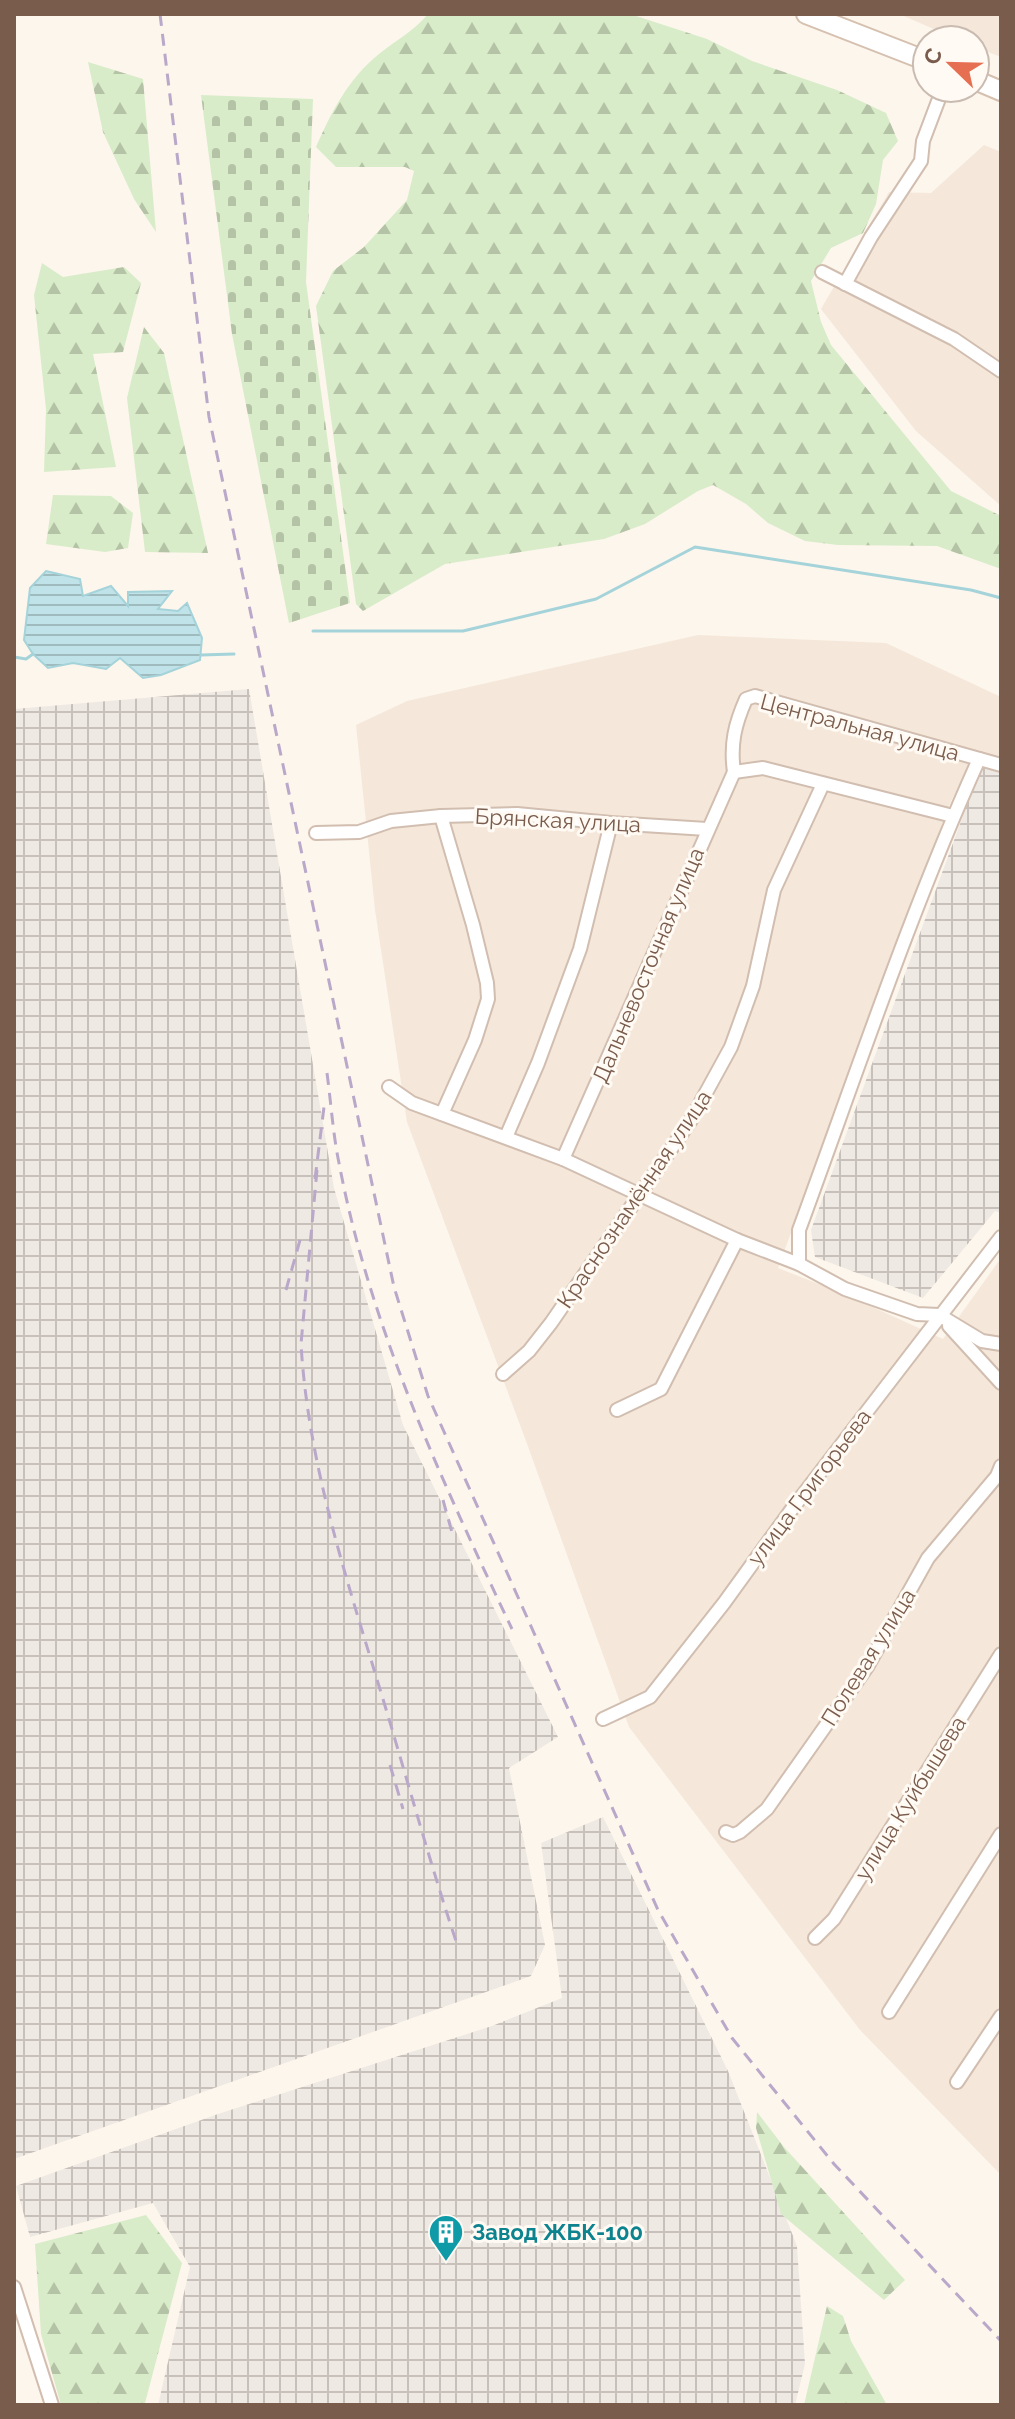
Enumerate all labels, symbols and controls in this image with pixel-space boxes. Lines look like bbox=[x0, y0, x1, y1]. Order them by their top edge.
north arrow bbox=[911, 24, 991, 104]
text: С bbox=[918, 44, 948, 68]
street label: Центральная улица bbox=[758, 688, 962, 766]
street label: Брянская улица bbox=[474, 803, 642, 837]
street label: Дальневосточная улица bbox=[587, 844, 709, 1086]
street label: Краснознамённая улица bbox=[551, 1085, 717, 1313]
street label: улица Григорьева bbox=[742, 1404, 876, 1570]
street label: Полевая улица bbox=[815, 1584, 921, 1730]
street label: улица Куйбышева bbox=[849, 1711, 971, 1885]
building icon: Завод ЖБК-100 bbox=[427, 2213, 465, 2263]
place label: Завод ЖБК-100 bbox=[472, 2219, 643, 2245]

